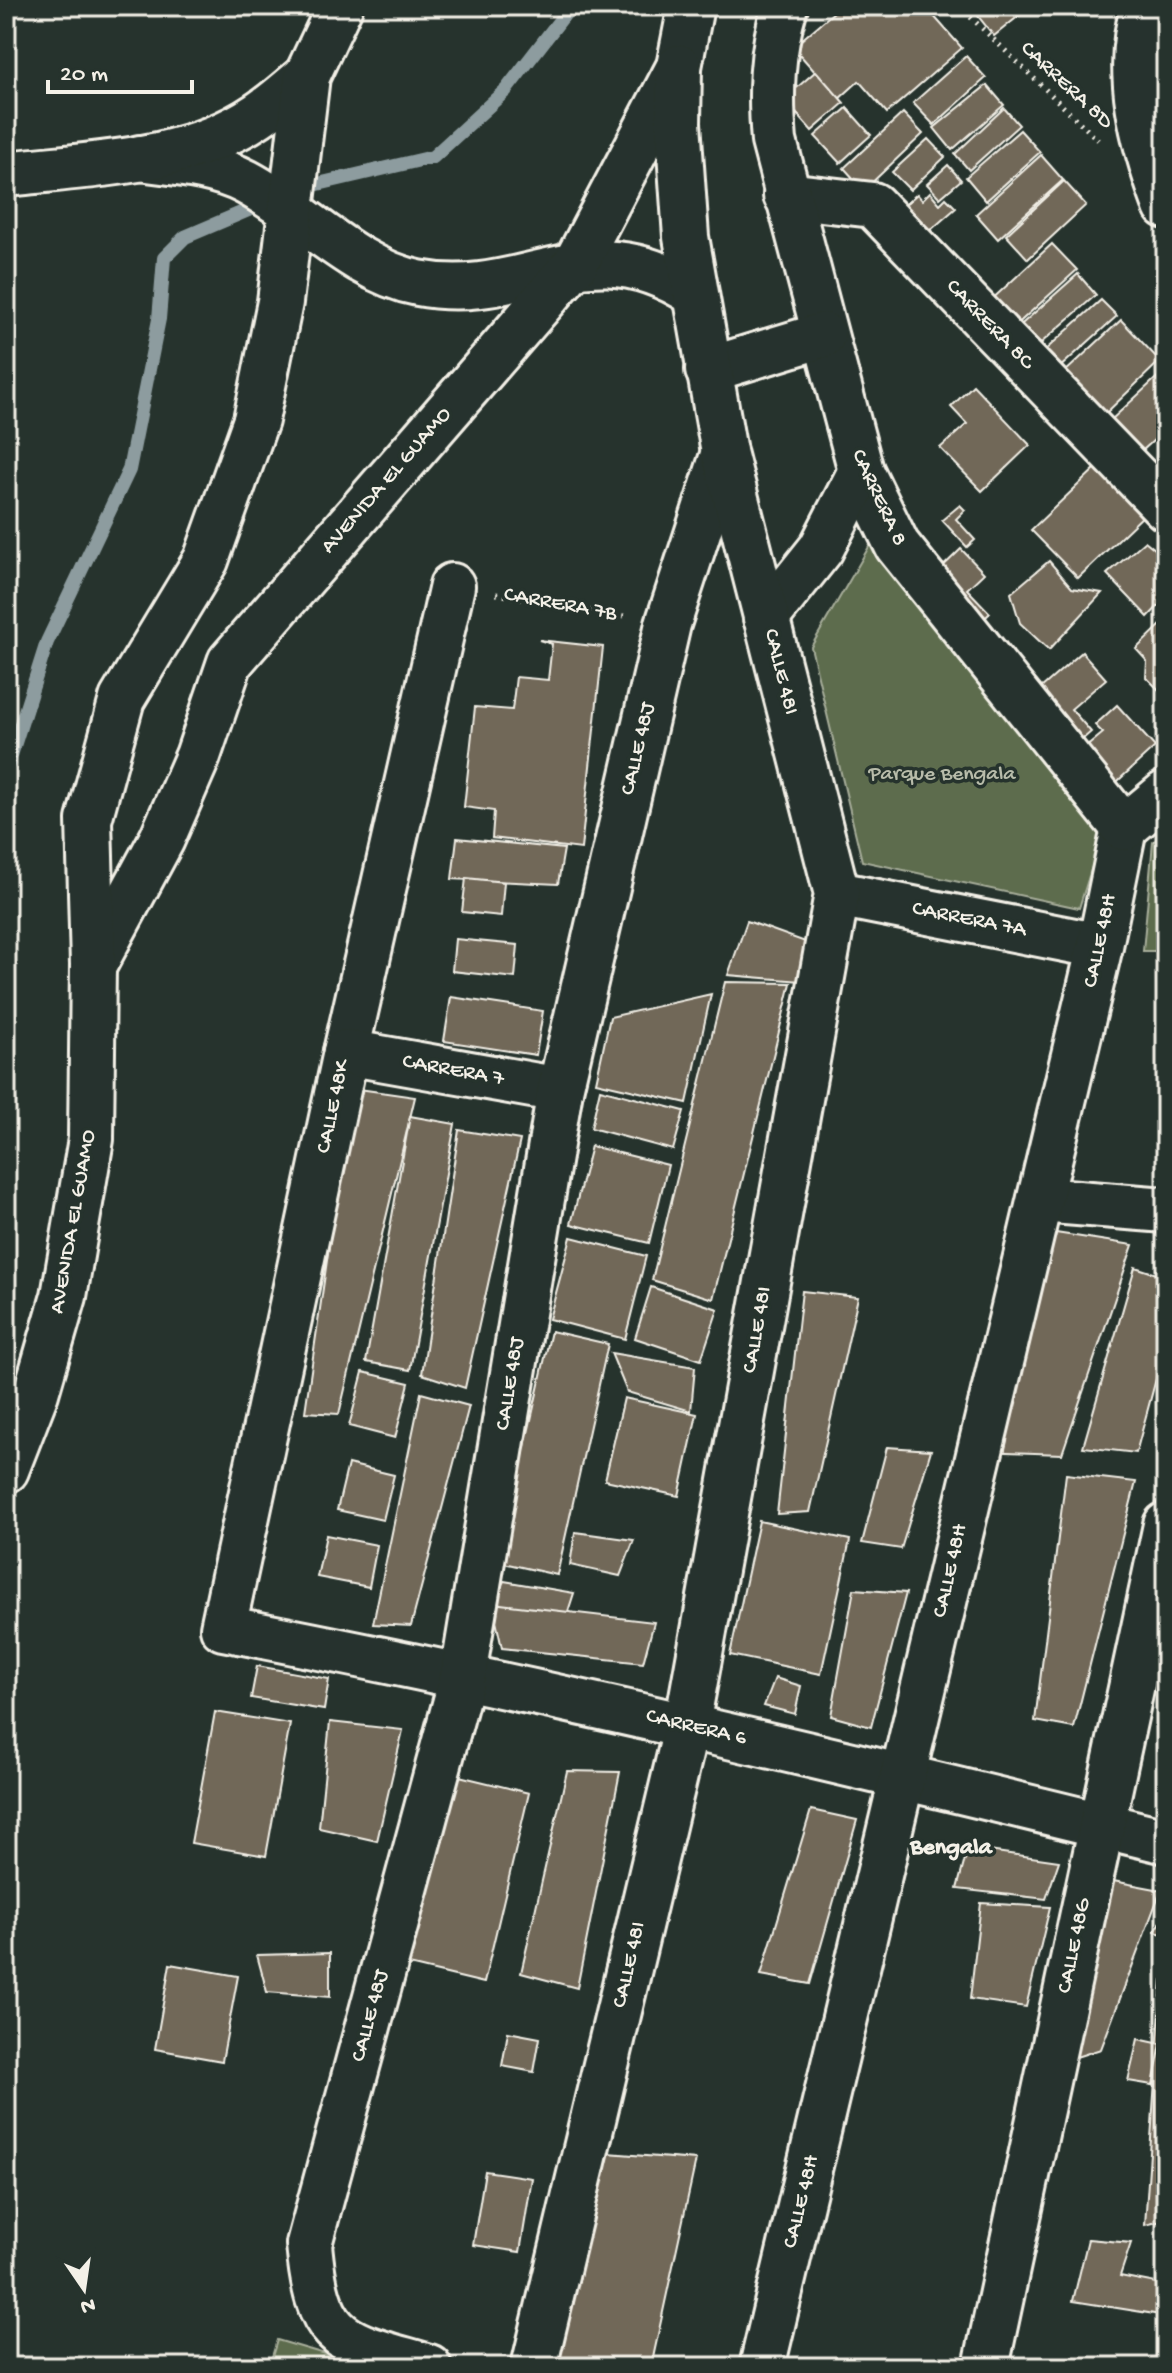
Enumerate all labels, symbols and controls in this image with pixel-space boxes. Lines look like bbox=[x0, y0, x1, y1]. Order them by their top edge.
street label: CARRERA 8D bbox=[1014, 36, 1118, 136]
scale bar bbox=[48, 44, 192, 94]
text: 20 m bbox=[60, 61, 108, 90]
street label: CARRERA 8C bbox=[940, 274, 1040, 377]
street label: AVENIDA EL GUAMO bbox=[316, 402, 458, 560]
street label: CARRERA 8 bbox=[844, 446, 912, 550]
street label: CARRERA 7B bbox=[502, 582, 619, 628]
street label: CALLE 48I bbox=[757, 626, 803, 718]
street label: CALLE 48J bbox=[616, 699, 663, 798]
park label: Parque Bengala bbox=[867, 762, 1016, 788]
street label: CALLE 48H bbox=[1078, 891, 1124, 990]
street label: CARRERA 7A bbox=[910, 896, 1029, 944]
street label: CARRERA 7 bbox=[400, 1049, 506, 1093]
street label: CALLE 48K bbox=[311, 1055, 357, 1156]
street label: AVENIDA EL GUAMO bbox=[45, 1128, 103, 1316]
street label: CALLE 48I bbox=[738, 1285, 778, 1375]
street label: CALLE 48J bbox=[491, 1334, 531, 1432]
street label: CALLE 48H bbox=[928, 1521, 974, 1620]
street label: CARRERA 6 bbox=[643, 1704, 750, 1752]
district label: Bengala bbox=[909, 1834, 993, 1863]
street label: CALLE 48G bbox=[1052, 1895, 1098, 1996]
street label: CALLE 48I bbox=[607, 1919, 653, 2011]
street label: CALLE 48J bbox=[346, 1966, 396, 2065]
street label: CALLE 48H bbox=[778, 2152, 826, 2251]
north arrow bbox=[44, 2249, 124, 2329]
text: N bbox=[78, 2290, 98, 2319]

